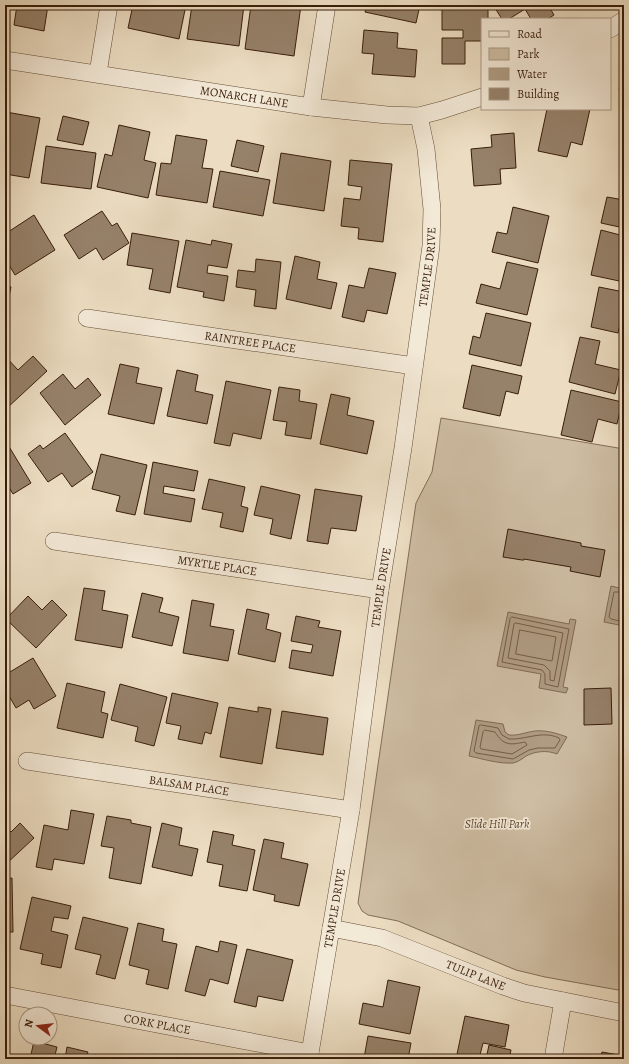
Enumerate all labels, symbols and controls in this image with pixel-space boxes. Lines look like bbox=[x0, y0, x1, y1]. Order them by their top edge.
legend bbox=[481, 18, 611, 110]
text: Road bbox=[517, 26, 543, 42]
text: Park bbox=[517, 46, 540, 62]
text: Water bbox=[516, 66, 547, 82]
street label: MONARCH LANE bbox=[199, 82, 290, 111]
text: Building bbox=[517, 86, 559, 102]
street label: TEMPLE DRIVE bbox=[415, 227, 440, 308]
street label: RAINTREE PLACE bbox=[204, 327, 297, 357]
street label: TEMPLE DRIVE bbox=[367, 547, 395, 628]
street label: MYRTLE PLACE bbox=[176, 552, 258, 579]
street label: BALSAM PLACE bbox=[148, 772, 230, 799]
park label: Slide Hill Park bbox=[465, 816, 530, 832]
street label: TEMPLE DRIVE bbox=[320, 867, 349, 949]
street label: TULIP LANE bbox=[444, 956, 508, 994]
north arrow bbox=[18, 1006, 58, 1046]
street label: CORK PLACE bbox=[123, 1010, 192, 1038]
text: N bbox=[21, 1018, 37, 1029]

